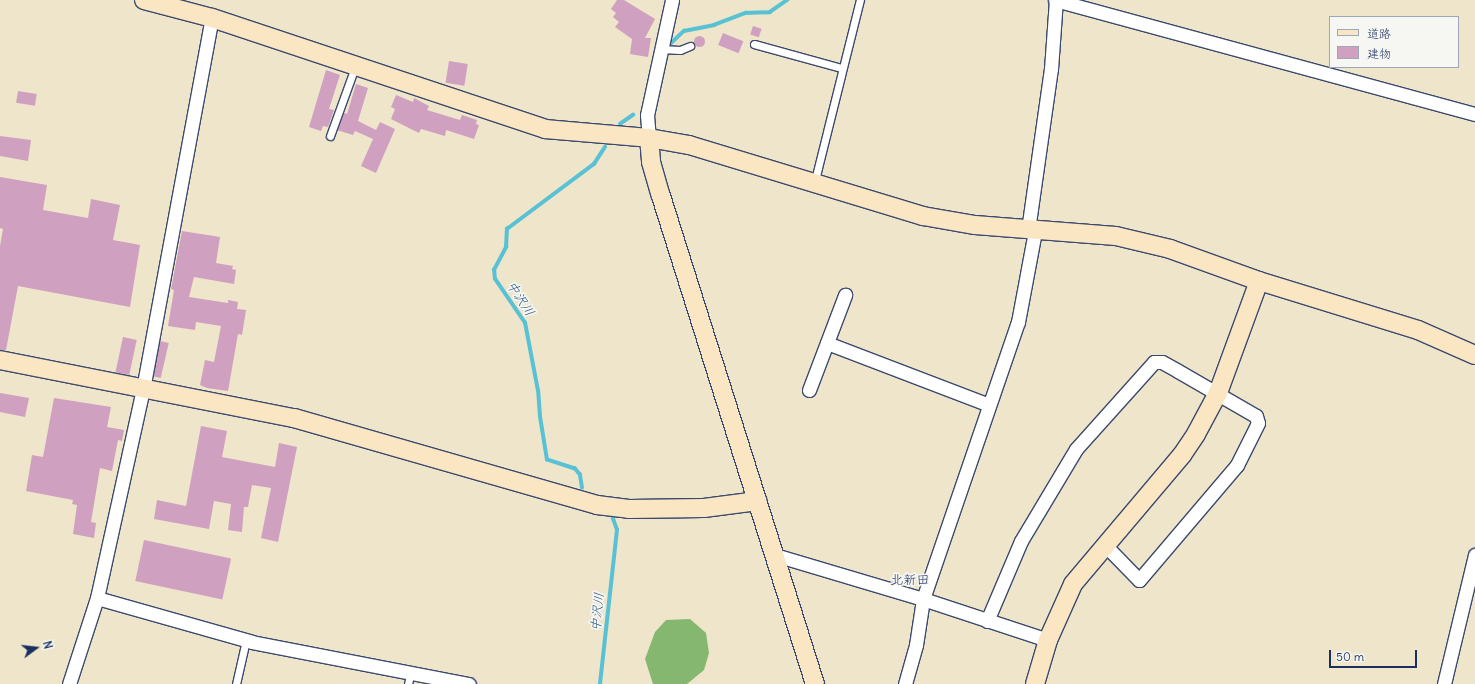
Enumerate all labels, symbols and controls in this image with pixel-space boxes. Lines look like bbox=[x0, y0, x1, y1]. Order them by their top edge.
legend bbox=[1329, 16, 1459, 68]
text: 道路 bbox=[1367, 26, 1391, 41]
text: 建物 bbox=[1367, 46, 1391, 61]
water label: 中沢川 bbox=[503, 278, 537, 320]
district label: 北新田 bbox=[891, 572, 929, 588]
water label: 中沢川 bbox=[588, 592, 608, 632]
north arrow bbox=[16, 628, 56, 668]
text: N bbox=[40, 639, 55, 650]
scale bar bbox=[1331, 642, 1419, 668]
text: 50 m bbox=[1336, 649, 1364, 664]

